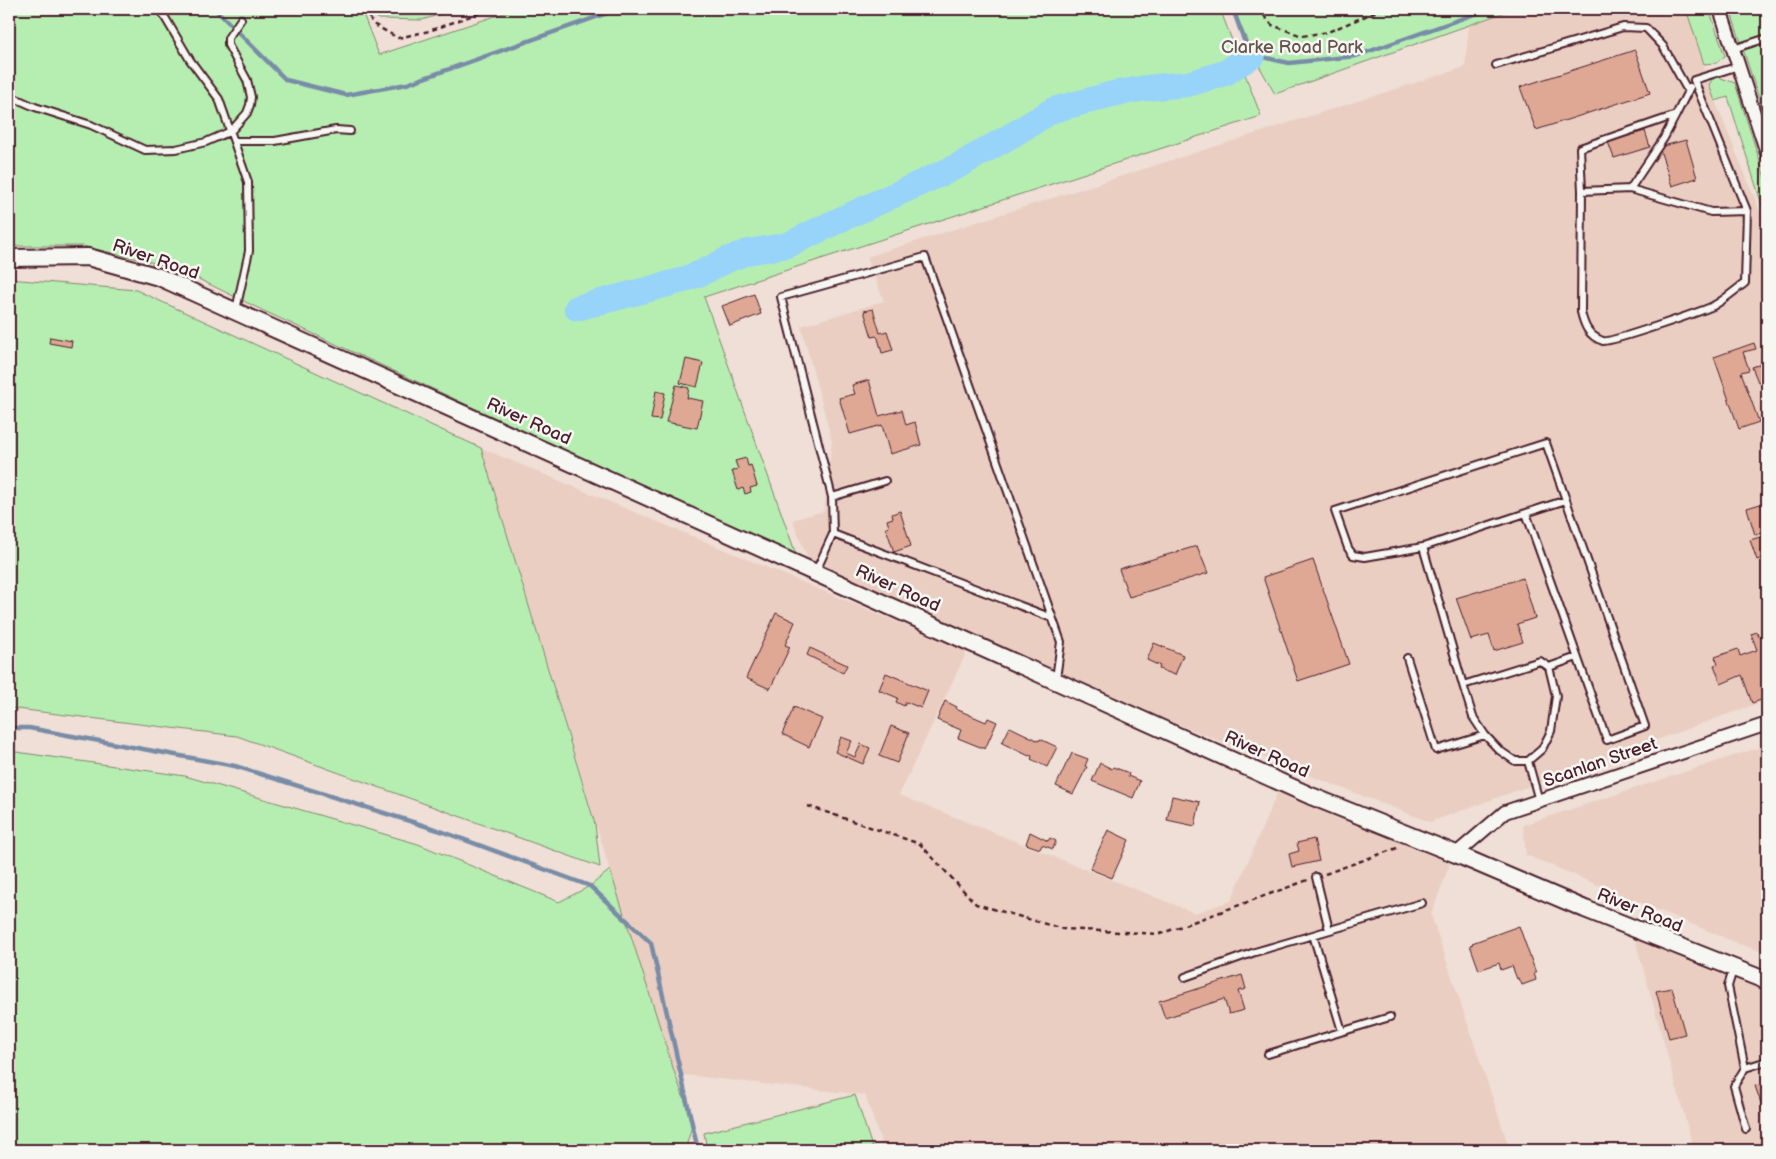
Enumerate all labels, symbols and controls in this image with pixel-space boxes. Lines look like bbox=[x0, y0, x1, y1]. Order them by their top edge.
park label: Clarke Road Park bbox=[1221, 37, 1363, 58]
street label: River Road bbox=[110, 235, 202, 284]
street label: River Road bbox=[483, 393, 574, 449]
street label: River Road bbox=[852, 560, 943, 616]
street label: River Road bbox=[1221, 726, 1312, 782]
street label: Scanlan Street bbox=[1541, 733, 1660, 792]
street label: River Road bbox=[1594, 884, 1686, 937]

